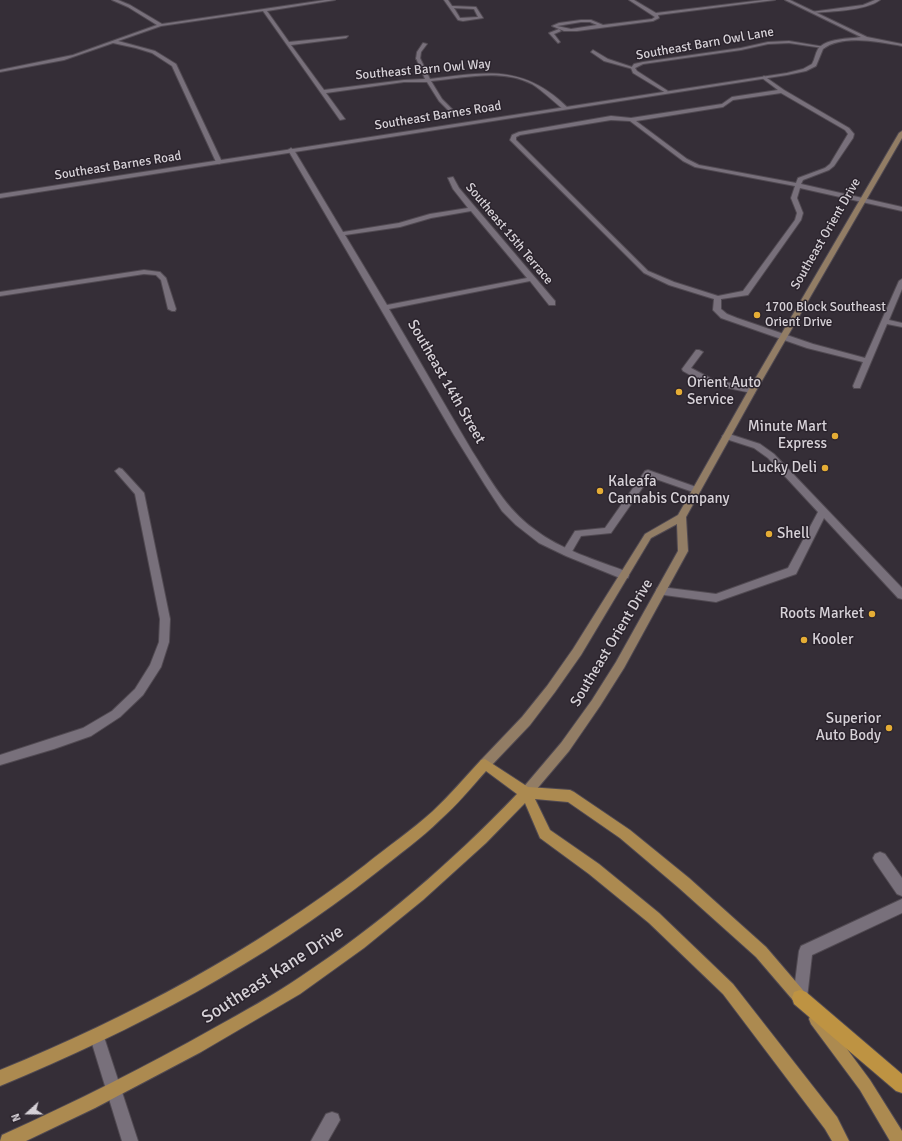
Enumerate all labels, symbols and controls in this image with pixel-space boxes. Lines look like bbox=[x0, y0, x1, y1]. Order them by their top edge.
street label: Southeast Barn Owl Lane bbox=[635, 24, 775, 64]
street label: Southeast Barn Owl Way bbox=[355, 56, 491, 84]
street label: Southeast Barnes Road bbox=[374, 98, 502, 134]
street label: Southeast Barnes Road bbox=[54, 148, 182, 184]
street label: Southeast Orient Drive bbox=[788, 176, 864, 292]
street label: Southeast 15th Terrace bbox=[462, 180, 556, 288]
place label: 1700 Block Southeast Orient Drive bbox=[765, 300, 886, 331]
marker: 1700 Block Southeast Orient Drive bbox=[752, 310, 762, 320]
street label: Southeast 14th Street bbox=[403, 317, 489, 447]
place label: Orient Auto Service bbox=[687, 374, 761, 409]
marker: Orient Auto Service bbox=[674, 387, 684, 397]
place label: Minute Mart Express bbox=[748, 418, 827, 453]
marker: Minute Mart Express bbox=[830, 431, 840, 441]
place label: Lucky Deli bbox=[751, 459, 817, 477]
marker: Lucky Deli bbox=[820, 463, 830, 473]
place label: Kaleafa Cannabis Company bbox=[608, 473, 730, 508]
marker: Kaleafa Cannabis Company bbox=[595, 486, 605, 496]
place label: Shell bbox=[777, 525, 810, 543]
marker: Shell bbox=[764, 529, 774, 539]
street label: Southeast Orient Drive bbox=[567, 576, 657, 710]
place label: Roots Market bbox=[779, 605, 864, 623]
marker: Roots Market bbox=[867, 609, 877, 619]
place label: Kooler bbox=[812, 631, 854, 649]
marker: Kooler bbox=[799, 635, 809, 645]
place label: Superior Auto Body bbox=[816, 710, 881, 745]
marker: Superior Auto Body bbox=[884, 723, 894, 733]
street label: Southeast Kane Drive bbox=[198, 921, 348, 1029]
north arrow bbox=[8, 1093, 48, 1133]
text: N bbox=[9, 1112, 24, 1123]

